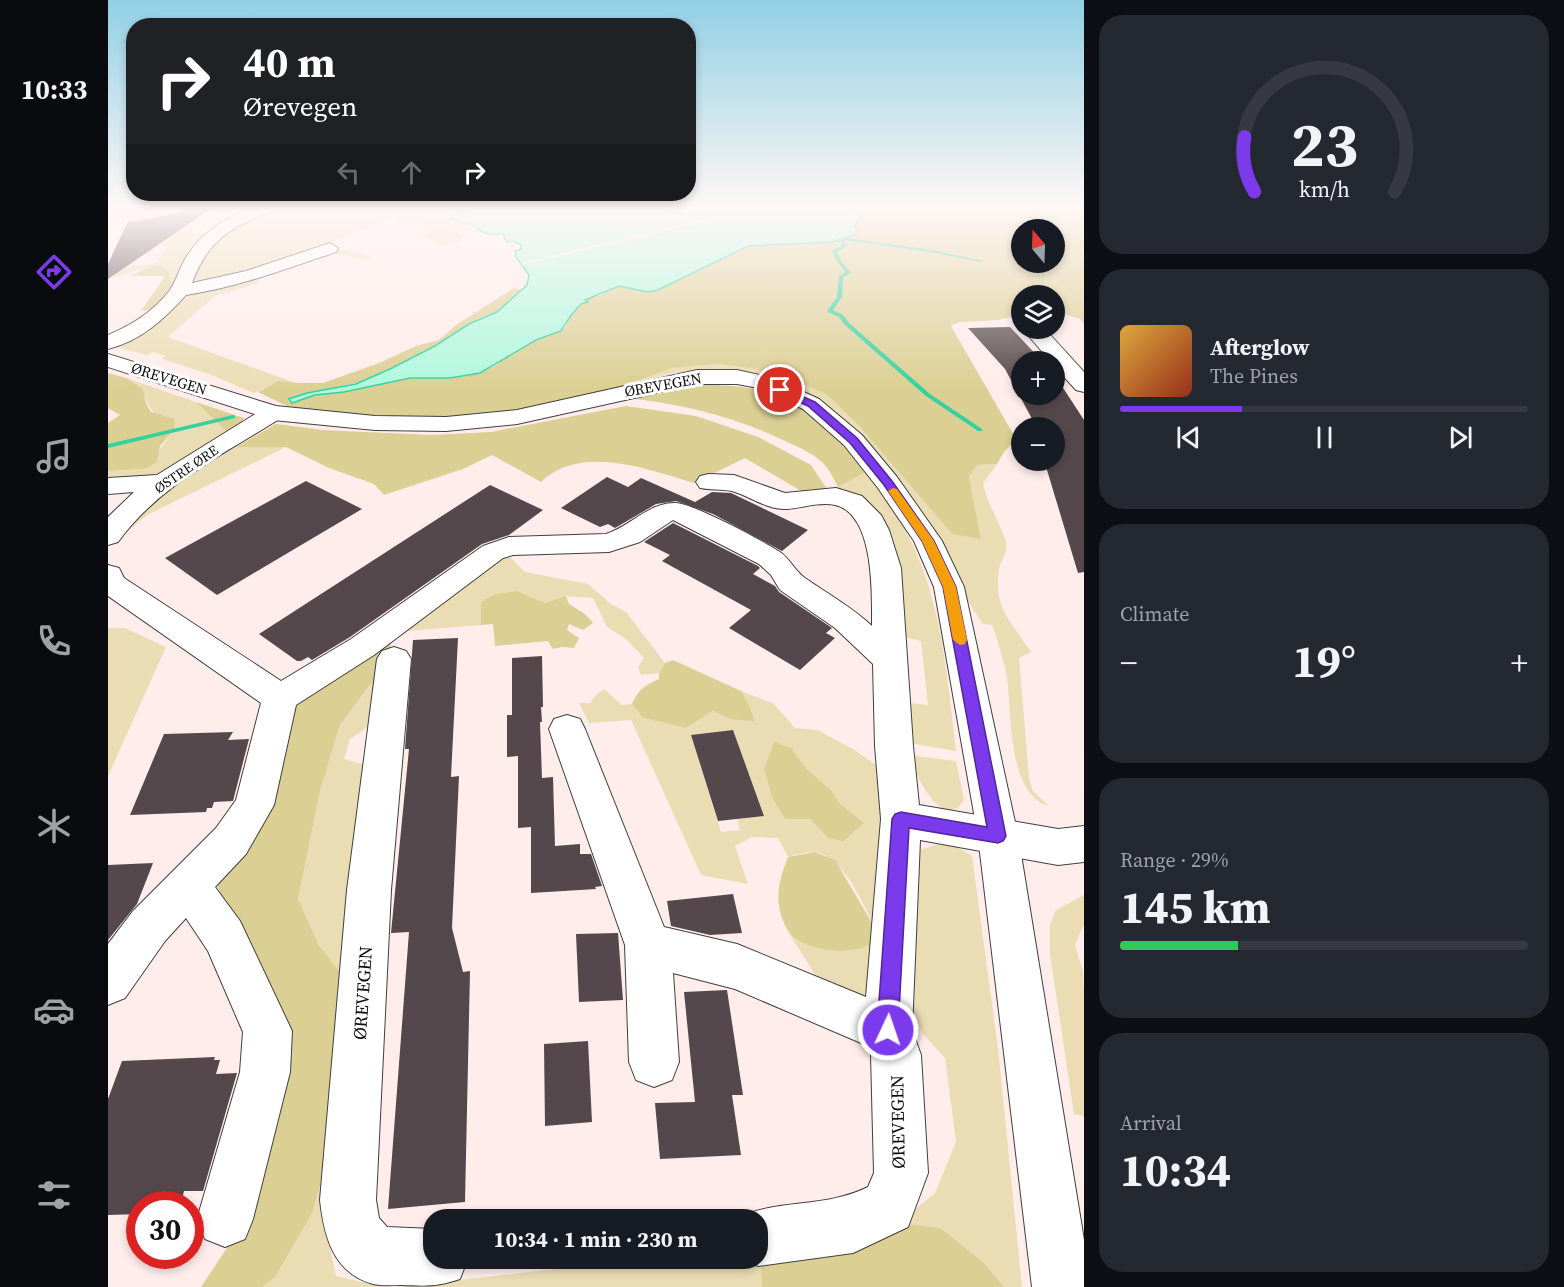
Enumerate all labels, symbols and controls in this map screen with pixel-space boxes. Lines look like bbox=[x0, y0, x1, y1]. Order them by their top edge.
text: 40 m bbox=[243, 33, 336, 91]
icon: right bbox=[144, 42, 222, 120]
text: 10:33 bbox=[21, 71, 87, 108]
text: Ørevegen bbox=[243, 88, 357, 125]
text: 23 bbox=[1290, 101, 1358, 187]
icon: left bbox=[332, 156, 365, 189]
icon: ahead bbox=[395, 156, 428, 189]
icon: right bbox=[458, 156, 491, 189]
text: km/h bbox=[1298, 175, 1350, 204]
north arrow bbox=[1011, 219, 1065, 273]
map controls bbox=[1011, 219, 1065, 471]
icon: directions bbox=[33, 251, 75, 293]
button: layers bbox=[1011, 285, 1065, 339]
text: Afterglow bbox=[1210, 332, 1310, 362]
button: + bbox=[1011, 351, 1065, 405]
street label: ØREVEGEN bbox=[129, 357, 210, 400]
text: The Pines bbox=[1210, 362, 1298, 390]
pin bbox=[754, 364, 805, 415]
street label: ØREVEGEN bbox=[623, 367, 703, 402]
icon: arrive bbox=[763, 373, 796, 406]
button: − bbox=[1011, 417, 1065, 471]
icon: previous bbox=[1172, 421, 1205, 454]
icon: pause bbox=[1308, 421, 1341, 454]
icon: next bbox=[1444, 421, 1477, 454]
icon: music bbox=[33, 435, 75, 477]
street label: ØSTRE ØRE bbox=[150, 440, 222, 498]
text: Climate bbox=[1120, 600, 1189, 628]
icon: phone bbox=[33, 620, 75, 662]
text: 19° bbox=[1292, 630, 1356, 692]
text: − bbox=[1120, 640, 1138, 685]
text: + bbox=[1510, 640, 1528, 685]
icon: climate bbox=[33, 805, 75, 847]
text: Range · 29% bbox=[1120, 846, 1229, 874]
text: 145 km bbox=[1120, 876, 1271, 938]
street label: ØREVEGEN bbox=[347, 945, 378, 1041]
icon: car bbox=[33, 989, 75, 1031]
position arrow bbox=[856, 998, 920, 1062]
street label: ØREVEGEN bbox=[884, 1075, 911, 1169]
text: Arrival bbox=[1120, 1109, 1182, 1137]
text: 10:34 bbox=[1120, 1139, 1231, 1201]
icon: filters bbox=[33, 1174, 75, 1216]
speed limit sign: 30 bbox=[126, 1191, 204, 1269]
text: 10:34 · 1 min · 230 m bbox=[494, 1224, 697, 1254]

